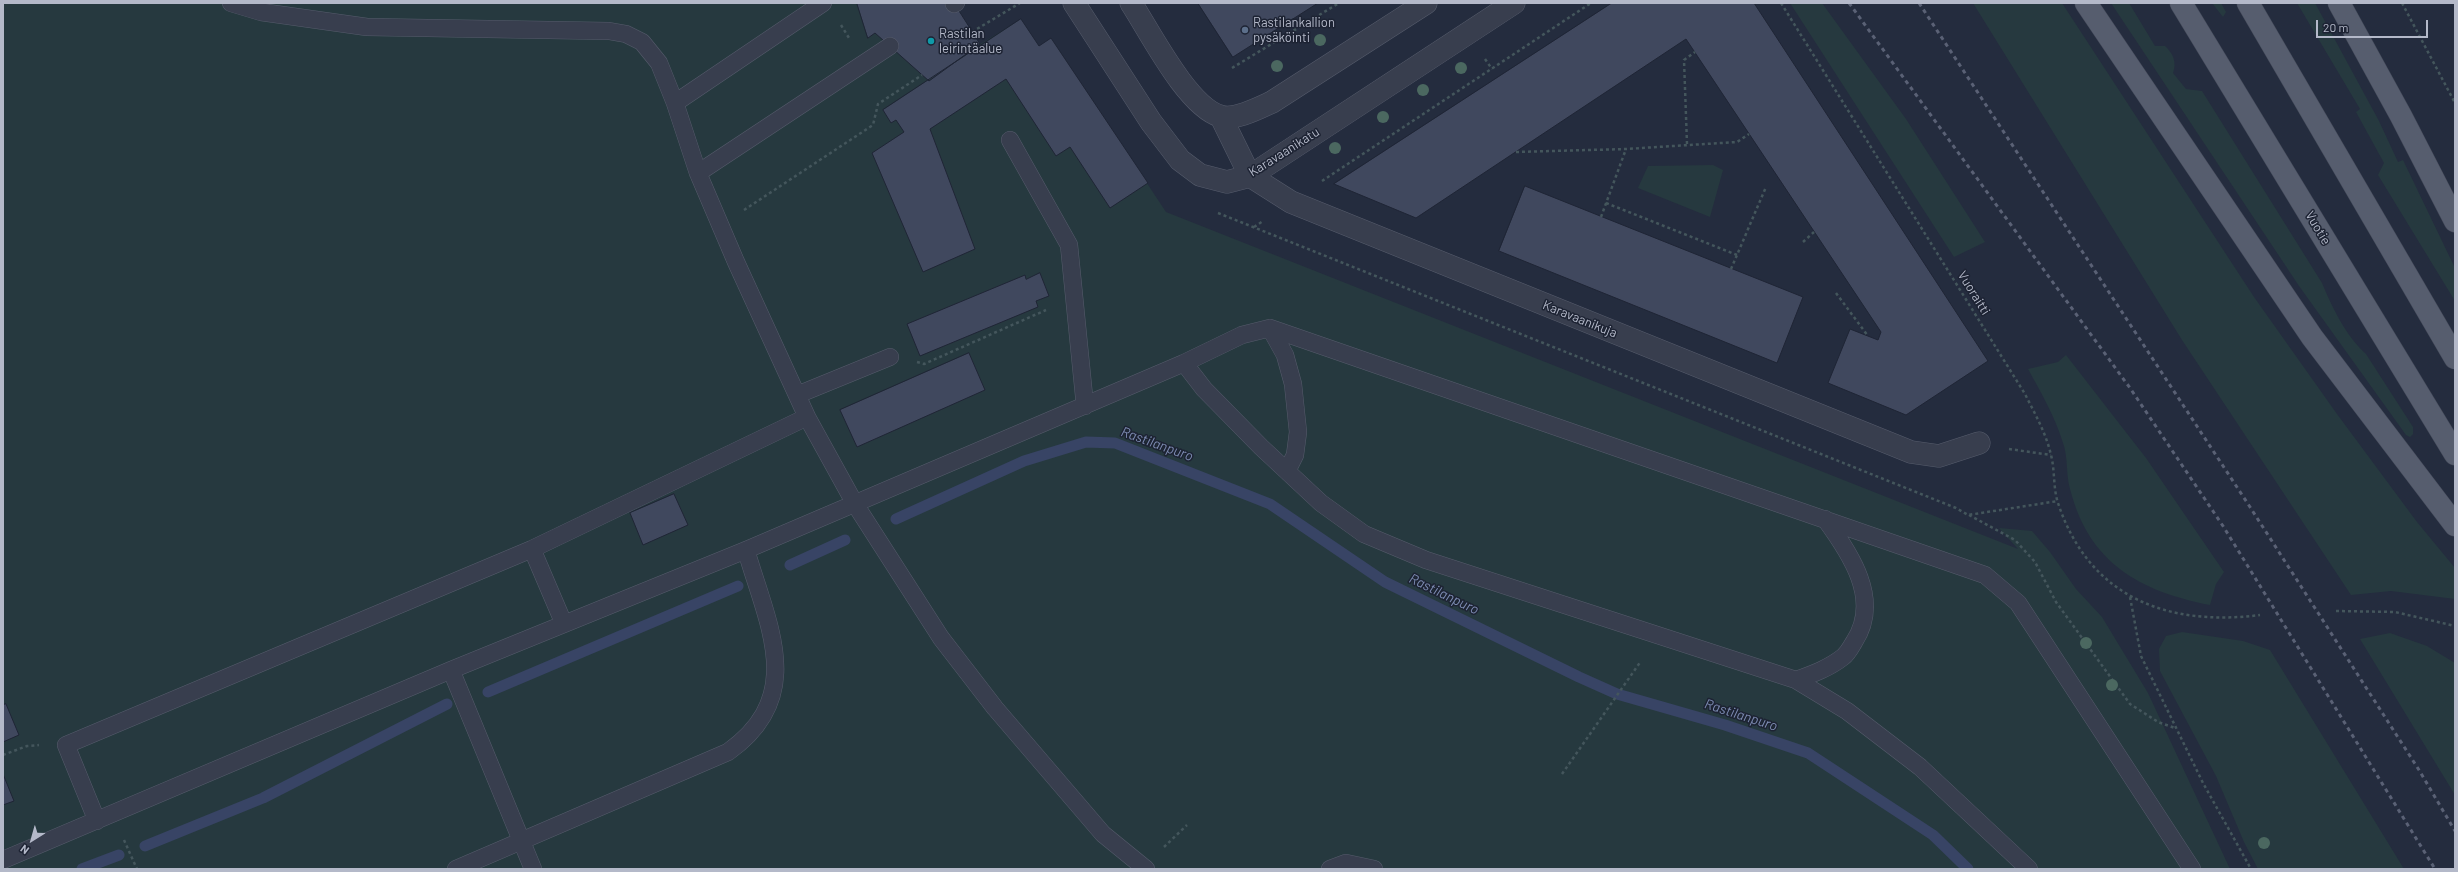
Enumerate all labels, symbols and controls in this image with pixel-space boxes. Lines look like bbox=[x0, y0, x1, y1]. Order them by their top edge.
scale bar bbox=[2318, 12, 2430, 38]
place label: Rastilankallion pysäköinti bbox=[1253, 15, 1335, 46]
text: 20 m bbox=[2323, 20, 2349, 34]
marker: Rastilankallion pysäköinti bbox=[1240, 25, 1250, 35]
place label: Rastilan leirintäalue bbox=[939, 26, 1002, 57]
marker: Rastilan leirintäalue bbox=[926, 36, 936, 46]
street label: Karavaanikatu bbox=[1246, 124, 1322, 180]
street label: Vuotie bbox=[2302, 208, 2334, 248]
street label: Vuoraitti bbox=[1954, 268, 1994, 318]
street label: Karavaanikuja bbox=[1541, 297, 1619, 341]
water label: Rastilanpuro bbox=[1119, 423, 1195, 465]
water label: Rastilanpuro bbox=[1406, 570, 1482, 618]
water label: Rastilanpuro bbox=[1702, 695, 1780, 735]
north arrow bbox=[12, 820, 52, 860]
text: N bbox=[18, 843, 31, 857]

